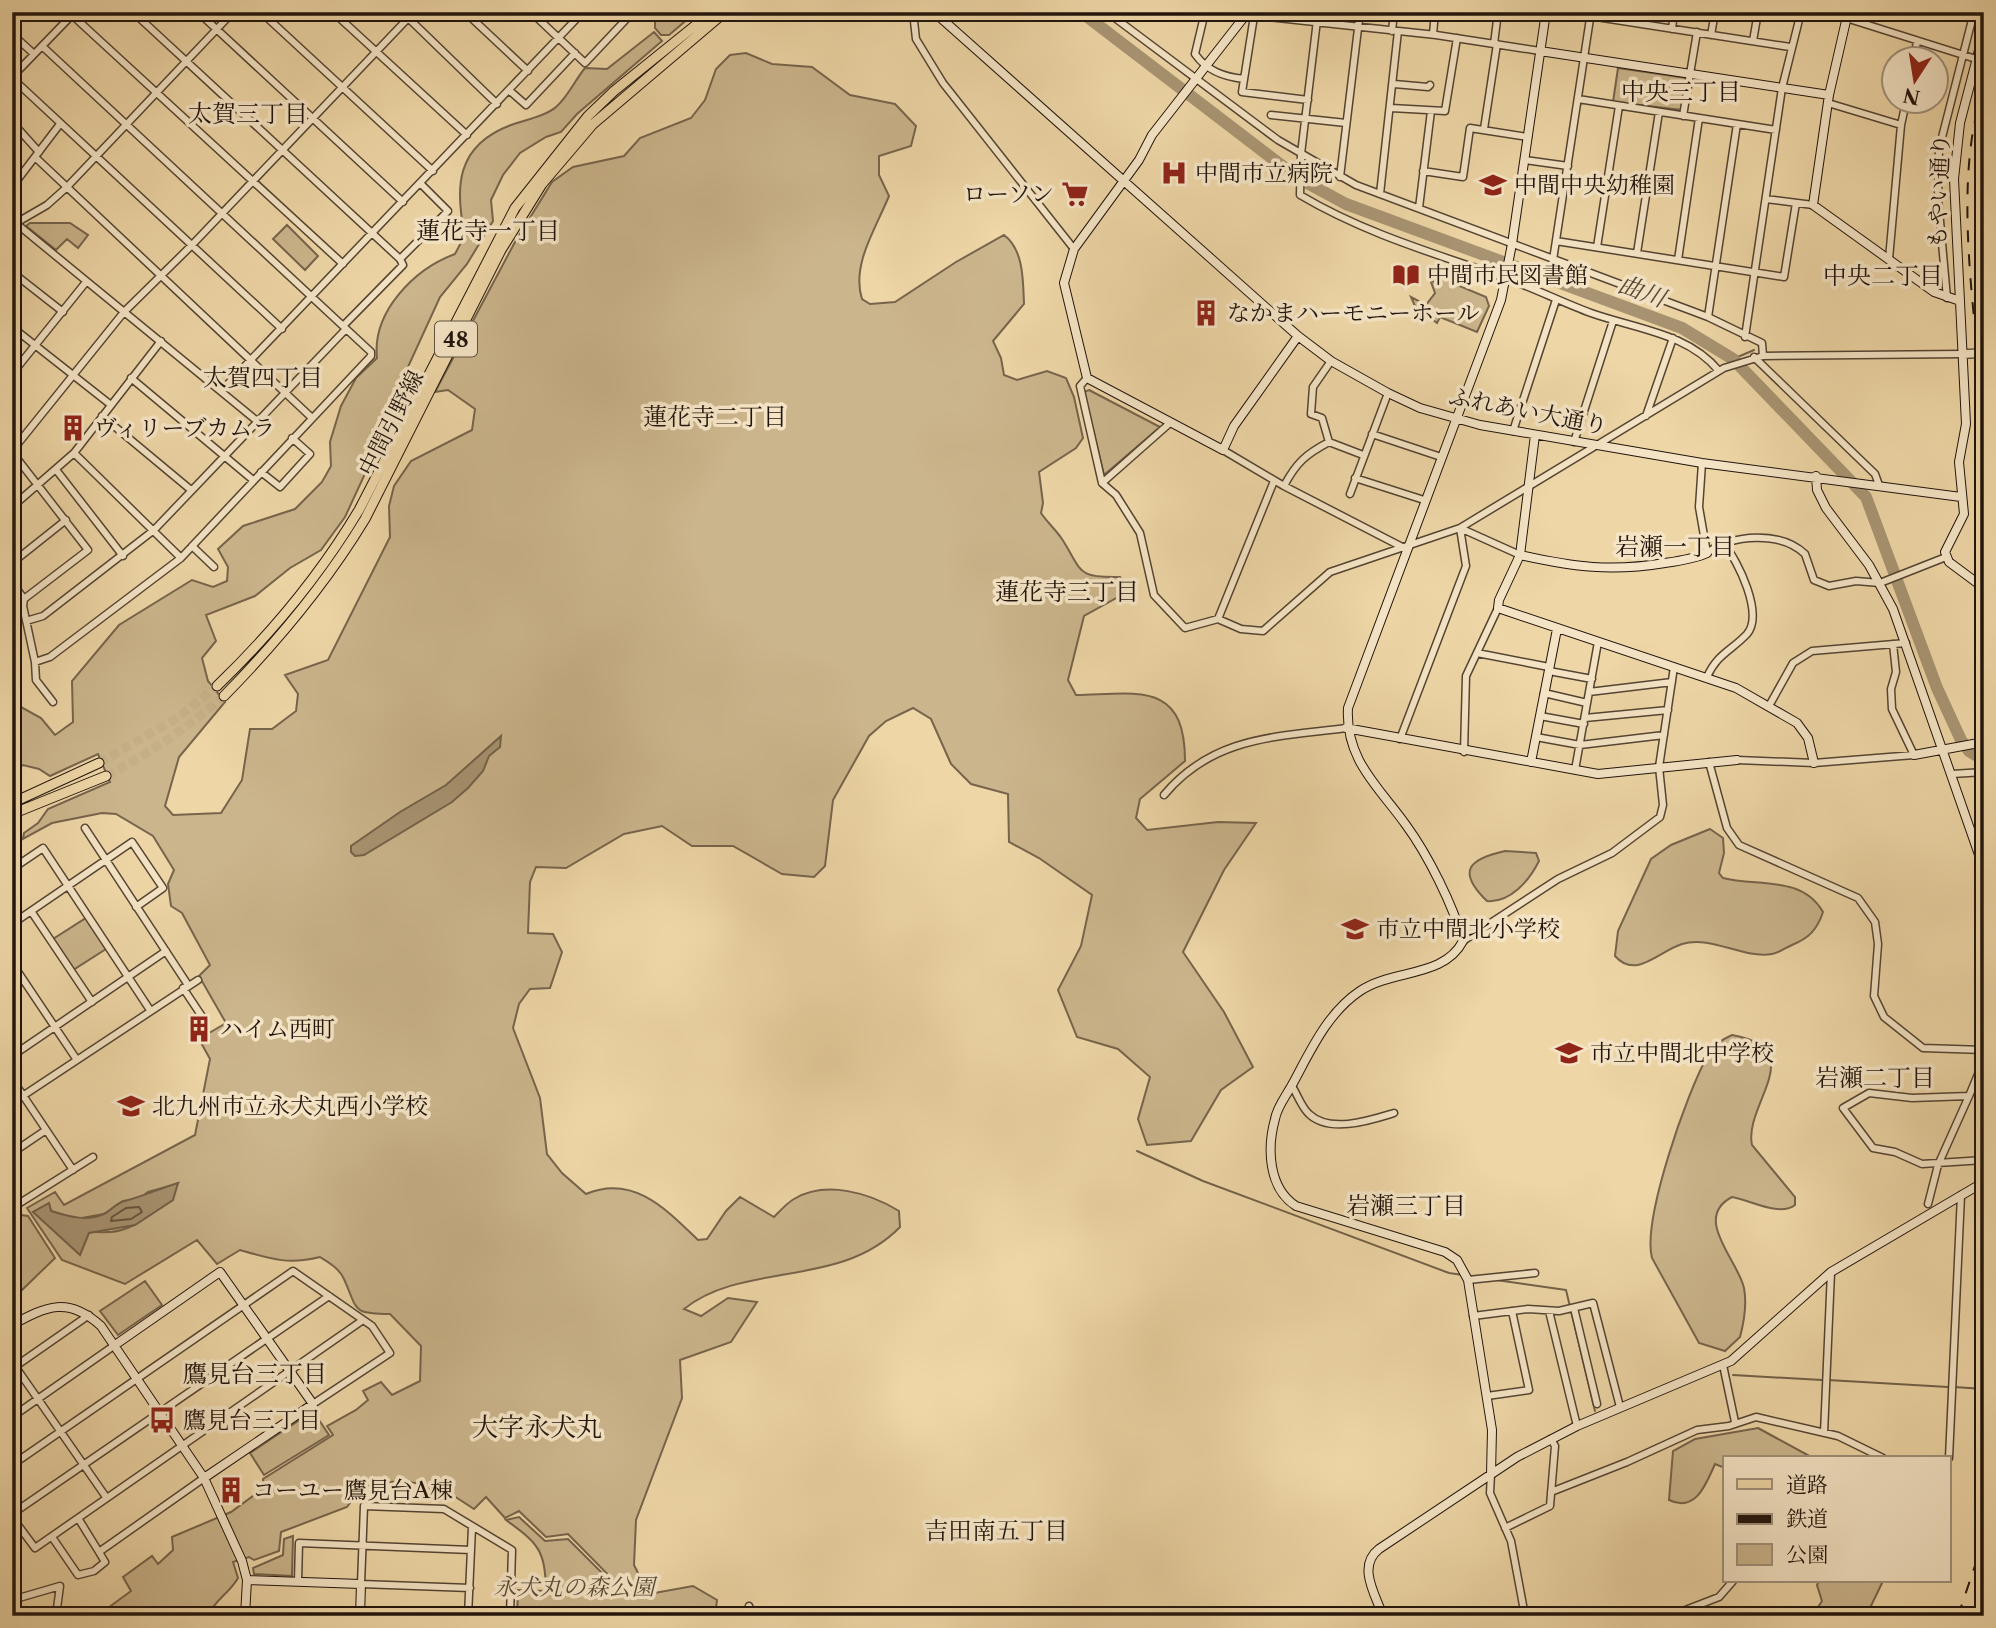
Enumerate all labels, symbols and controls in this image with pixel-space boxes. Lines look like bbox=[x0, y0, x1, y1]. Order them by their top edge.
north arrow bbox=[1881, 46, 1951, 116]
district label: 中央三丁目 bbox=[1621, 77, 1741, 106]
text: N bbox=[1901, 83, 1922, 109]
district label: 太賀三丁目 bbox=[188, 99, 308, 128]
street label: もやい通り bbox=[1923, 133, 1955, 249]
hospital icon: 中間市立病院 bbox=[1159, 158, 1189, 188]
place label: 中間市立病院 bbox=[1195, 159, 1333, 187]
school or university icon: 中間中央幼稚園 bbox=[1478, 170, 1508, 200]
place label: 中間中央幼稚園 bbox=[1514, 171, 1675, 199]
supermarket icon: ローソン bbox=[1060, 179, 1090, 209]
place label: ローソン bbox=[963, 180, 1054, 208]
district label: 蓮花寺一丁目 bbox=[416, 216, 560, 245]
library icon: 中間市民図書館 bbox=[1391, 260, 1421, 290]
place label: 中間市民図書館 bbox=[1427, 261, 1588, 289]
district label: 中央二丁目 bbox=[1823, 261, 1943, 290]
water label: 曲川 bbox=[1614, 269, 1672, 314]
building icon: なかまハーモニーホール bbox=[1191, 298, 1221, 328]
place label: なかまハーモニーホール bbox=[1227, 299, 1480, 327]
road number: 48 bbox=[435, 322, 477, 356]
district label: 太賀四丁目 bbox=[203, 363, 323, 392]
street label: 中間引野線 bbox=[352, 365, 430, 481]
street label: ふれあい大通り bbox=[1446, 382, 1610, 440]
district label: 蓮花寺二丁目 bbox=[643, 402, 787, 431]
building icon: ヴィリーブカムラ bbox=[58, 413, 88, 443]
place label: ヴィリーブカムラ bbox=[94, 414, 275, 442]
district label: 岩瀬一丁目 bbox=[1615, 532, 1735, 561]
district label: 蓮花寺三丁目 bbox=[995, 577, 1139, 606]
school or university icon: 市立中間北小学校 bbox=[1340, 914, 1370, 944]
place label: 市立中間北小学校 bbox=[1376, 915, 1560, 943]
building icon: ハイム西町 bbox=[184, 1014, 214, 1044]
place label: ハイム西町 bbox=[220, 1015, 335, 1043]
school or university icon: 市立中間北中学校 bbox=[1554, 1038, 1584, 1068]
place label: 市立中間北中学校 bbox=[1590, 1039, 1774, 1067]
district label: 岩瀬二丁目 bbox=[1815, 1063, 1935, 1092]
school or university icon: 北九州市立永犬丸西小学校 bbox=[116, 1091, 146, 1121]
place label: 北九州市立永犬丸西小学校 bbox=[152, 1092, 428, 1120]
district label: 岩瀬三丁目 bbox=[1346, 1191, 1466, 1220]
district label: 鷹見台三丁目 bbox=[183, 1359, 327, 1388]
bus stop icon: 鷹見台三丁目 bbox=[147, 1405, 177, 1435]
place label: 鷹見台三丁目 bbox=[183, 1406, 321, 1434]
district label: 大字永犬丸 bbox=[472, 1411, 602, 1443]
legend bbox=[1723, 1456, 1951, 1582]
text: 道路 bbox=[1786, 1472, 1828, 1497]
building icon: コーユー鷹見台A棟 bbox=[216, 1475, 246, 1505]
place label: コーユー鷹見台A棟 bbox=[252, 1476, 453, 1504]
text: 鉄道 bbox=[1786, 1506, 1828, 1531]
district label: 吉田南五丁目 bbox=[924, 1516, 1068, 1545]
text: 公園 bbox=[1786, 1542, 1828, 1567]
park label: 永犬丸の森公園 bbox=[494, 1573, 659, 1601]

